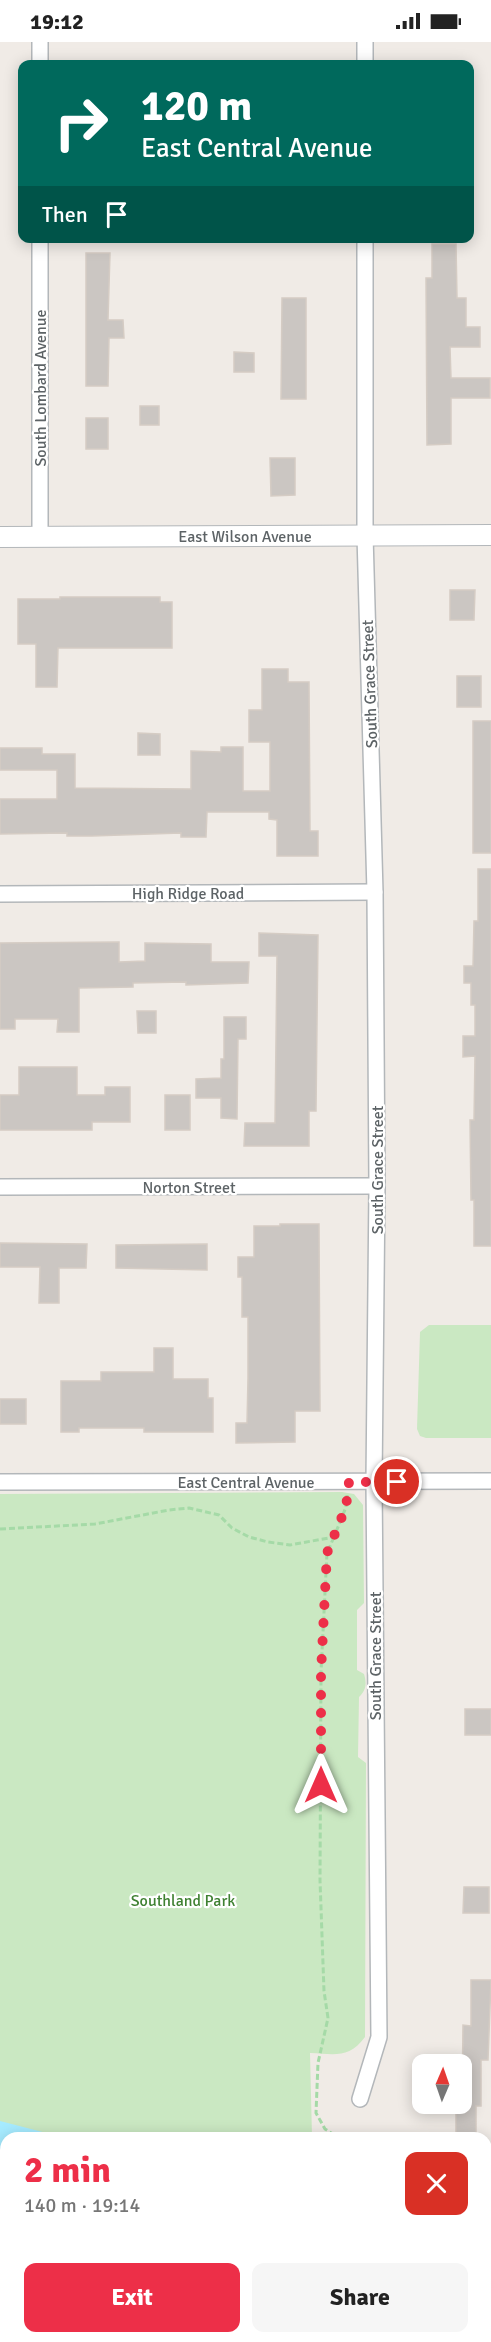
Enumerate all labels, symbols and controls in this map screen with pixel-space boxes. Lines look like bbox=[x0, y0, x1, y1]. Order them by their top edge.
text: 19:12 bbox=[30, 8, 84, 35]
text: 120 m bbox=[141, 81, 252, 132]
icon: right bbox=[42, 84, 120, 162]
text: East Central Avenue bbox=[141, 132, 373, 165]
icon: arrive bbox=[100, 198, 133, 231]
text: Then bbox=[42, 201, 88, 228]
street label: South Lombard Avenue bbox=[31, 309, 51, 467]
street label: East Wilson Avenue bbox=[178, 527, 312, 547]
street label: South Grace Street bbox=[358, 619, 382, 749]
street label: High Ridge Road bbox=[132, 884, 244, 904]
street label: South Grace Street bbox=[368, 1105, 388, 1234]
street label: Norton Street bbox=[142, 1178, 236, 1198]
pin bbox=[371, 1456, 422, 1507]
icon: arrive bbox=[380, 1465, 413, 1498]
street label: East Central Avenue bbox=[177, 1473, 315, 1493]
street label: South Grace Street bbox=[366, 1591, 386, 1720]
position arrow bbox=[289, 1753, 353, 1817]
park label: Southland Park bbox=[131, 1891, 235, 1911]
north arrow bbox=[412, 2054, 472, 2114]
map controls bbox=[412, 2054, 472, 2114]
text: 2 min bbox=[24, 2148, 111, 2193]
button: close bbox=[405, 2152, 468, 2215]
text: 140 m · 19:14 bbox=[24, 2193, 140, 2218]
button: Exit bbox=[24, 2263, 240, 2332]
button: Share bbox=[252, 2263, 468, 2332]

